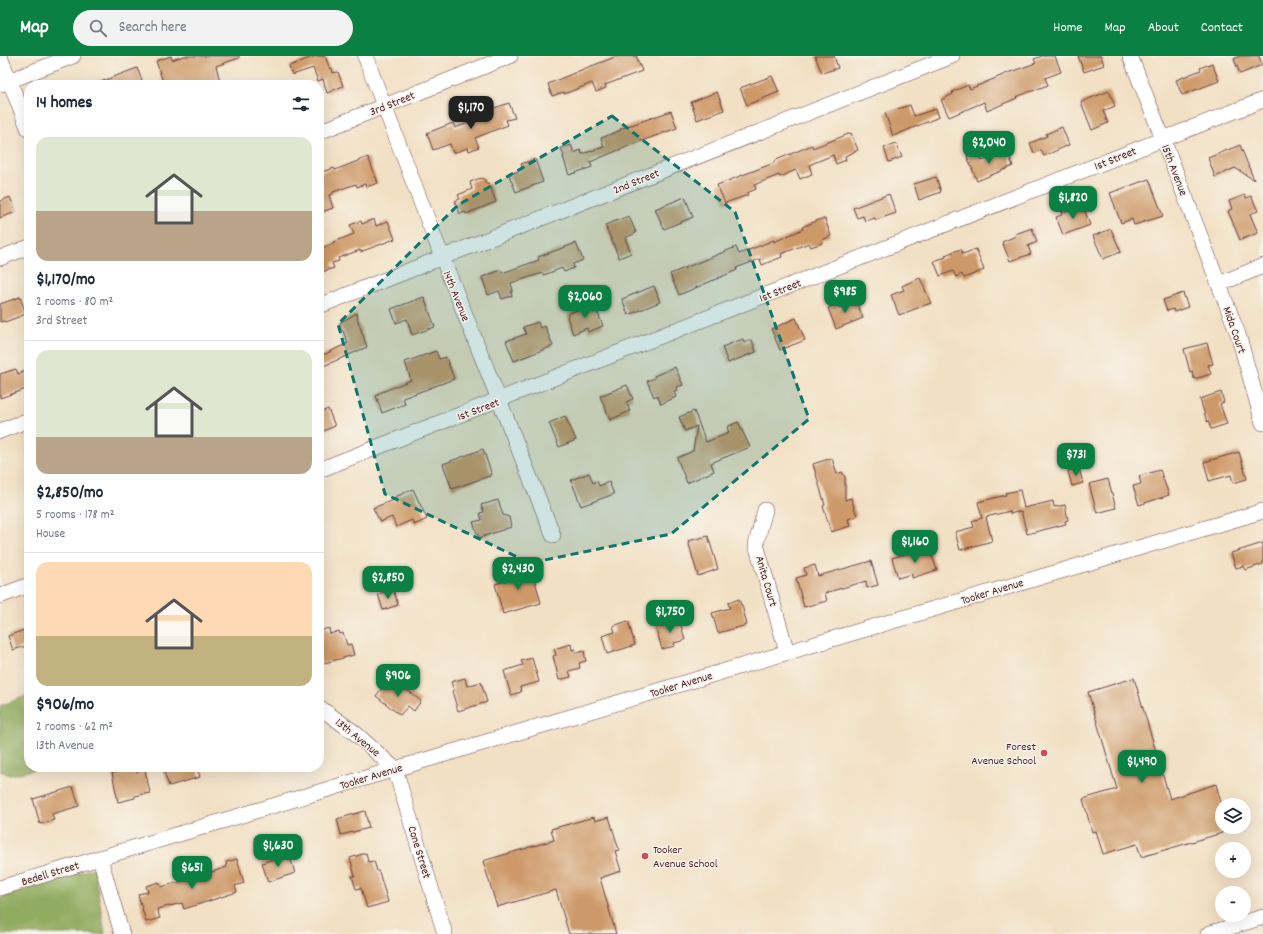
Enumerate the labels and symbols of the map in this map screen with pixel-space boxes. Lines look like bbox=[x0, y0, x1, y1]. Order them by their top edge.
street label: 3rd Street bbox=[367, 87, 418, 121]
pin: $1,170 bbox=[438, 96, 504, 130]
pin: $2,040 bbox=[956, 131, 1022, 165]
street label: 15th Avenue bbox=[1156, 142, 1191, 199]
street label: 1st Street bbox=[1092, 143, 1140, 176]
street label: 2nd Street bbox=[611, 165, 663, 199]
pin: $1,820 bbox=[1040, 186, 1106, 220]
street label: 14th Avenue bbox=[438, 269, 473, 324]
street label: 1st Street bbox=[757, 275, 805, 308]
pin: $985 bbox=[821, 280, 869, 314]
pin: $2,060 bbox=[552, 285, 618, 319]
street label: Mida Court bbox=[1218, 305, 1250, 357]
street label: 1st Street bbox=[455, 394, 503, 426]
pin: $731 bbox=[1052, 443, 1100, 477]
pin: $1,160 bbox=[882, 530, 948, 564]
street label: Anita Court bbox=[750, 554, 781, 609]
pin: $2,430 bbox=[485, 557, 551, 591]
pin: $2,850 bbox=[355, 566, 421, 600]
street label: Tooker Avenue bbox=[959, 575, 1026, 610]
pin: $1,750 bbox=[637, 600, 703, 634]
pin: $906 bbox=[374, 664, 422, 698]
street label: Tooker Avenue bbox=[648, 668, 715, 703]
street label: 13th Avenue bbox=[331, 715, 383, 762]
place label: Forest Avenue School bbox=[971, 739, 1037, 770]
marker: Forest Avenue School bbox=[1039, 748, 1049, 758]
pin: $1,490 bbox=[1109, 750, 1175, 784]
street label: Tooker Avenue bbox=[338, 760, 405, 795]
street label: Cone Street bbox=[403, 824, 435, 881]
pin: $1,630 bbox=[245, 834, 311, 868]
place label: Tooker Avenue School bbox=[653, 842, 718, 873]
marker: Tooker Avenue School bbox=[640, 851, 650, 861]
pin: $651 bbox=[168, 856, 216, 890]
street label: Bedell Street bbox=[20, 857, 82, 891]

